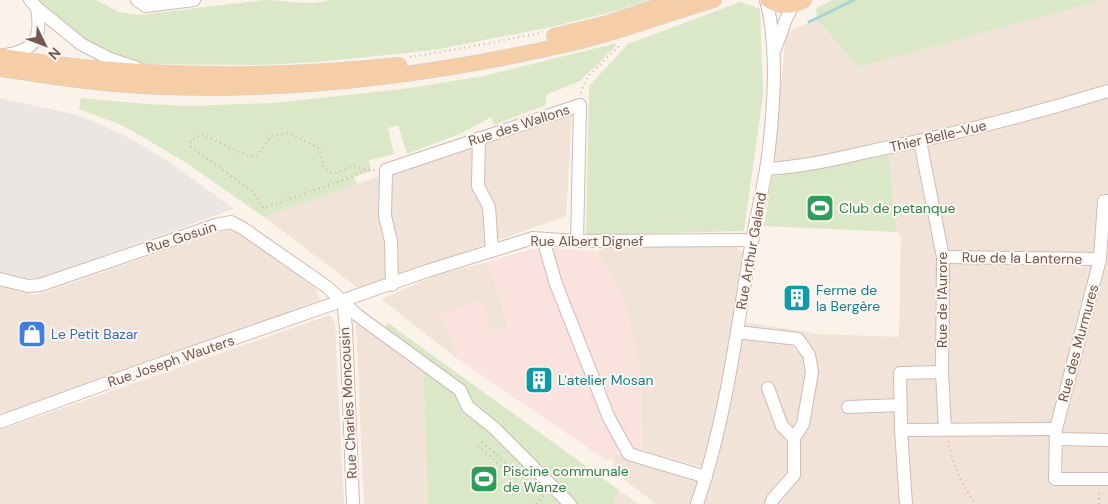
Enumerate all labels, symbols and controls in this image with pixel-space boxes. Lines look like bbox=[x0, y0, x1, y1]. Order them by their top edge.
north arrow bbox=[20, 20, 70, 70]
text: N bbox=[45, 44, 65, 64]
street label: Rue des Wallons bbox=[466, 100, 572, 150]
street label: Thier Belle-Vue bbox=[888, 116, 988, 156]
street label: Rue Arthur Galand bbox=[732, 191, 770, 311]
sports icon: Club de petanque bbox=[805, 193, 835, 223]
place label: Club de petanque bbox=[839, 199, 956, 217]
street label: Rue Gosuin bbox=[143, 217, 219, 257]
street label: Rue Albert Dignef bbox=[530, 232, 644, 250]
street label: Rue de la Lanterne bbox=[962, 248, 1082, 268]
street label: Rue de l'Aurore bbox=[933, 252, 951, 348]
place label: Ferme de la Bergère bbox=[816, 281, 880, 315]
street label: Rue des Murmures bbox=[1054, 282, 1102, 404]
building icon: Ferme de la Bergère bbox=[782, 283, 812, 313]
shop icon: Le Petit Bazar bbox=[17, 319, 47, 349]
place label: Le Petit Bazar bbox=[51, 325, 139, 343]
street label: Rue Charles Moncousin bbox=[335, 327, 361, 479]
street label: Rue Joseph Wauters bbox=[105, 331, 237, 391]
building icon: L'atelier Mosan bbox=[524, 365, 554, 395]
place label: L'atelier Mosan bbox=[558, 371, 654, 389]
place label: Piscine communale de Wanze bbox=[503, 462, 629, 496]
sports icon: Piscine communale de Wanze bbox=[469, 464, 499, 494]

